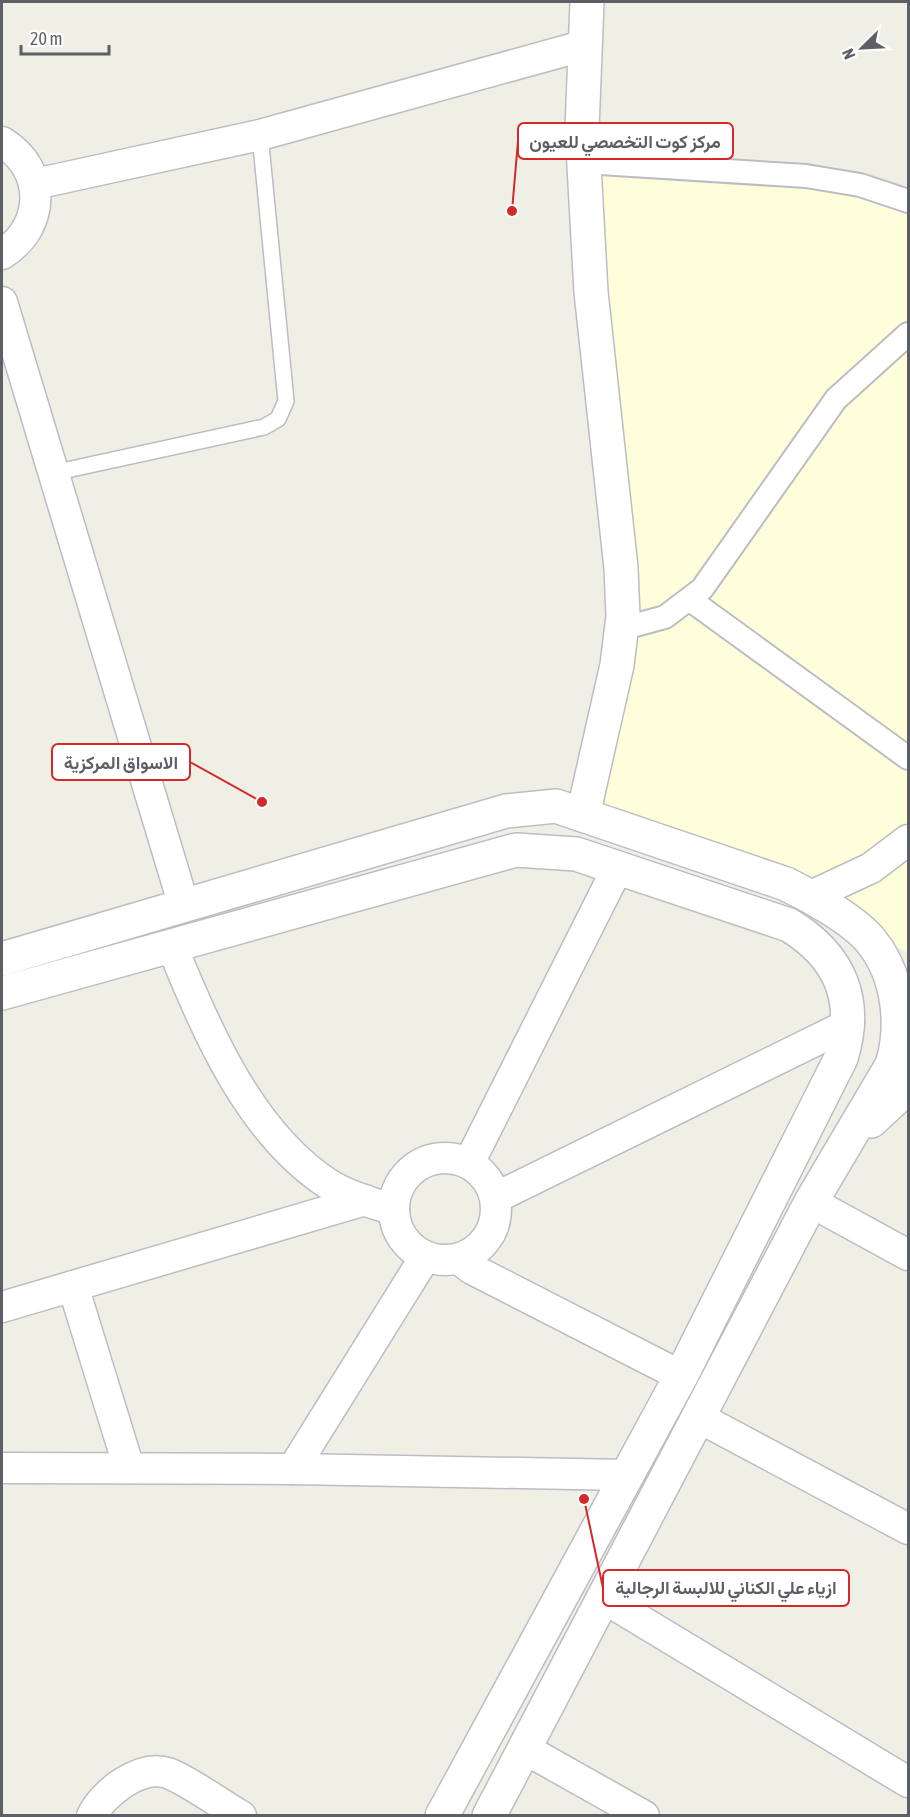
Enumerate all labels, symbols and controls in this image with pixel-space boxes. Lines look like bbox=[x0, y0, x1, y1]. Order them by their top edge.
scale bar bbox=[21, 18, 110, 56]
north arrow bbox=[832, 18, 892, 78]
text: 20 m bbox=[30, 28, 62, 49]
text: N bbox=[838, 46, 858, 62]
callout: مركز كوت التخصصي للعيون bbox=[518, 123, 733, 159]
text: مركز كوت التخصصي للعيون bbox=[529, 131, 721, 157]
callout: الاسواق المركزية bbox=[52, 744, 190, 780]
text: الاسواق المركزية bbox=[64, 752, 178, 774]
callout: ازياء علي الكناني للالبسة الرجالية bbox=[603, 1570, 849, 1606]
text: ازياء علي الكناني للالبسة الرجالية bbox=[615, 1577, 837, 1603]

